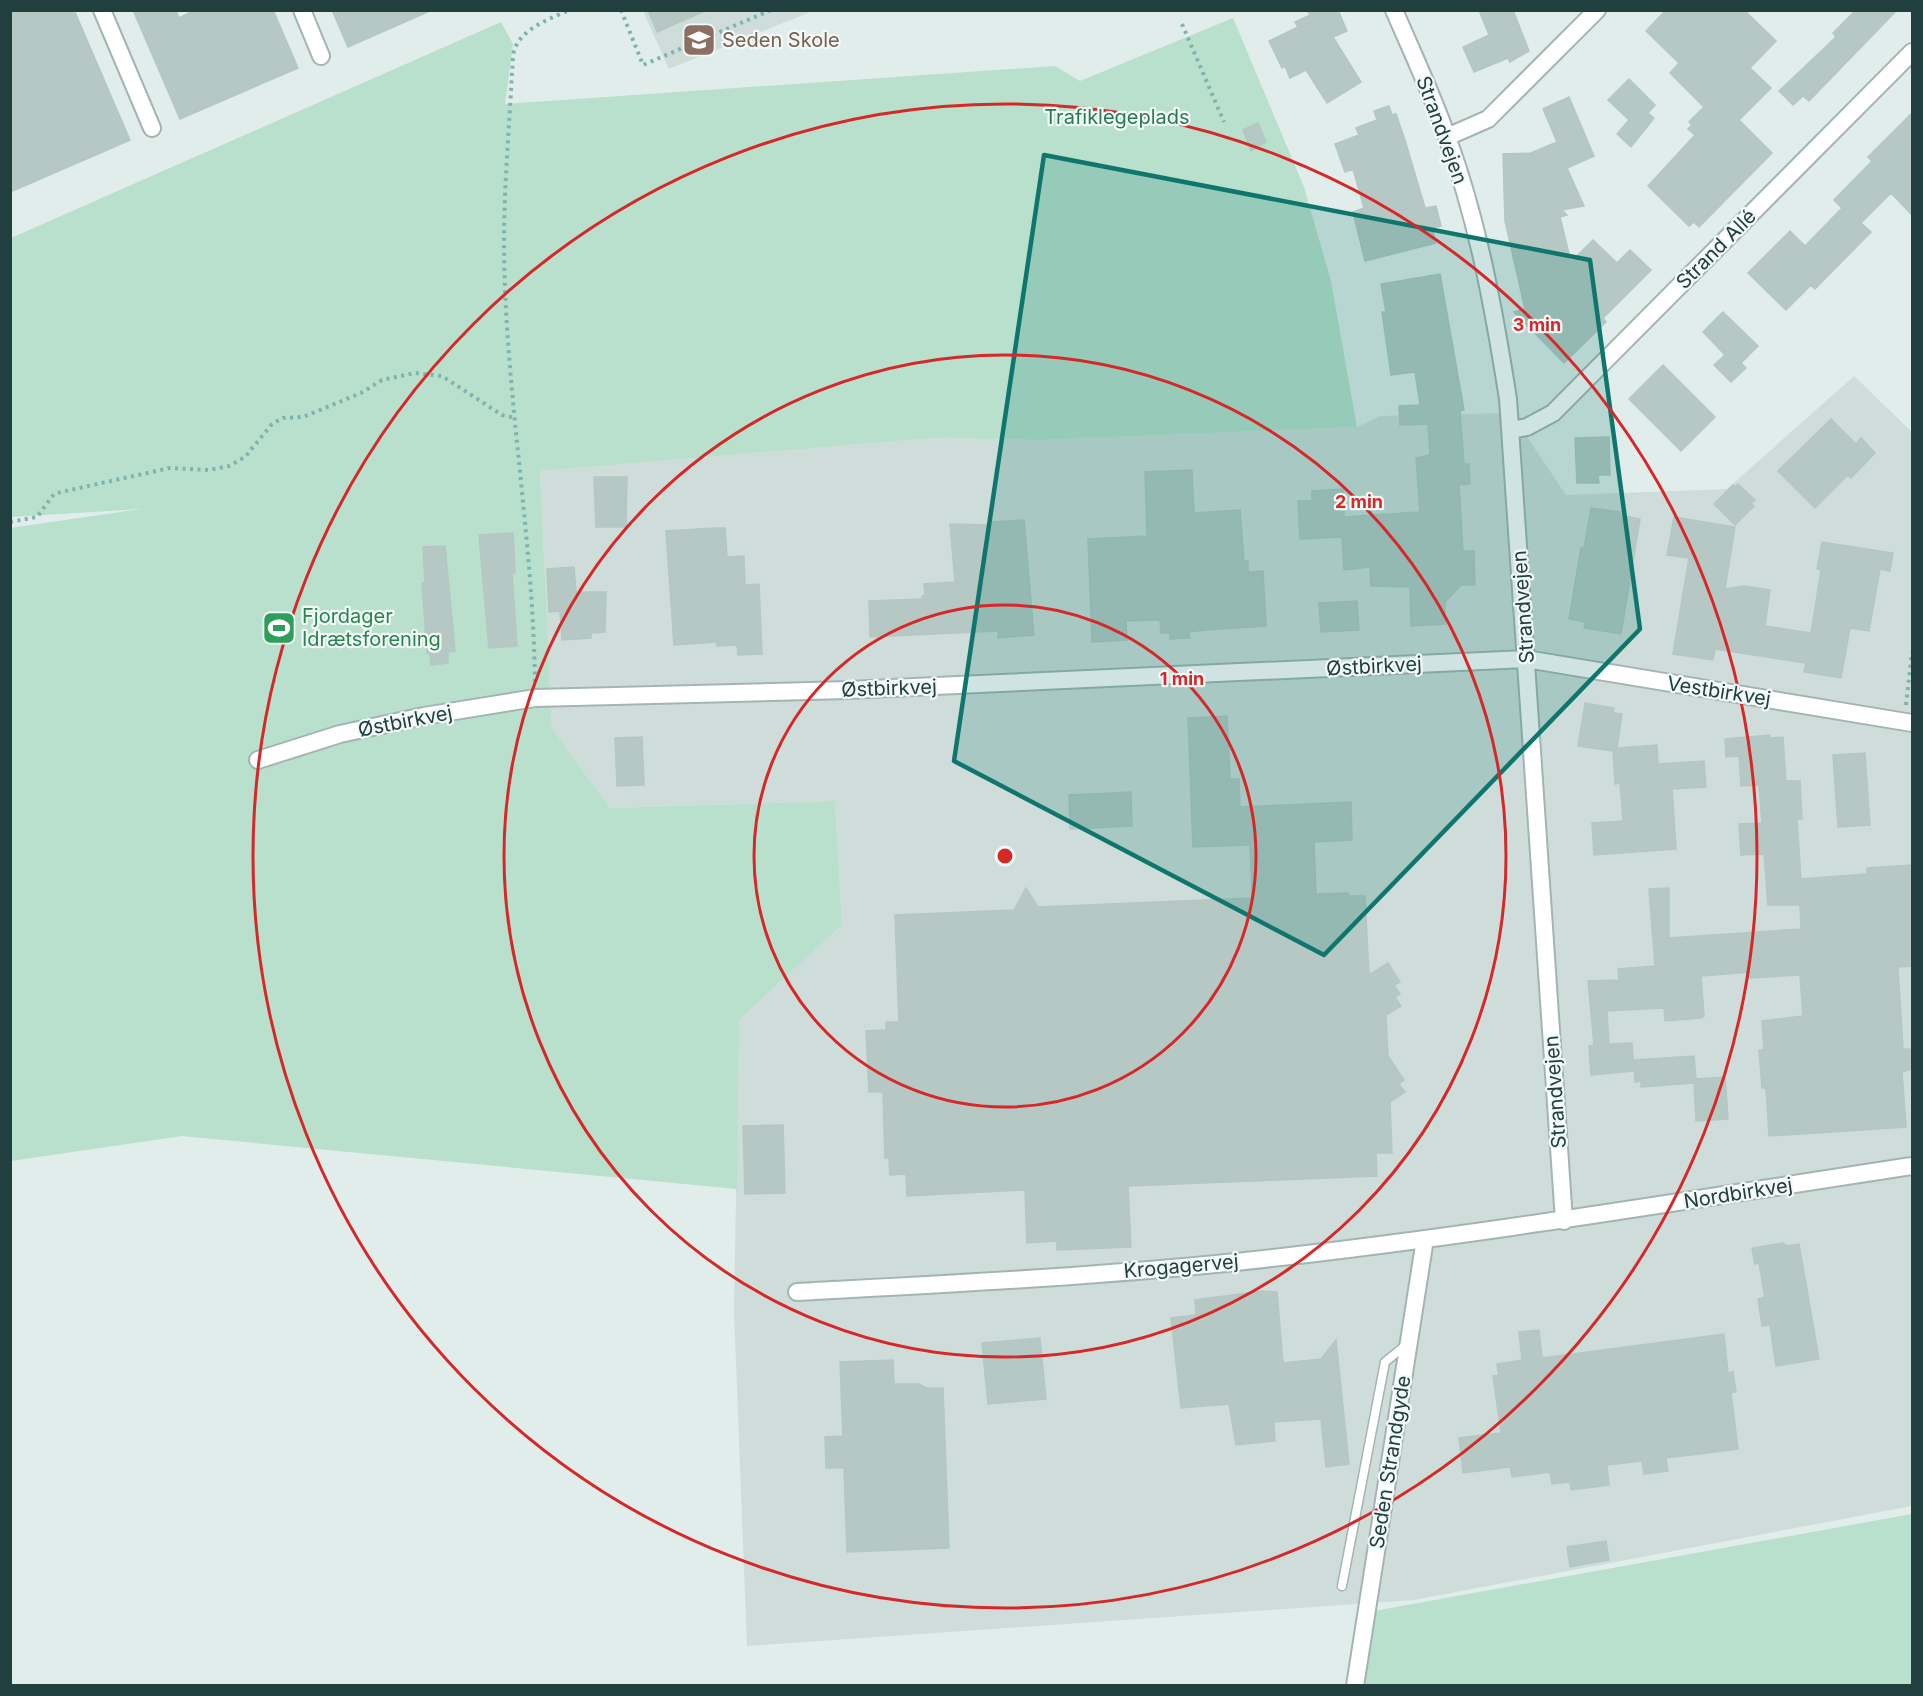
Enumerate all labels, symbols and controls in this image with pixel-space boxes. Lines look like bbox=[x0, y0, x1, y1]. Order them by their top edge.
school or university icon: Seden Skole bbox=[681, 22, 717, 58]
place label: Seden Skole bbox=[722, 28, 840, 52]
street label: Strandvejen bbox=[1411, 73, 1473, 187]
park label: Trafiklegeplads bbox=[1044, 105, 1190, 129]
street label: Strand Allé bbox=[1671, 204, 1761, 294]
text: 3 min bbox=[1513, 314, 1561, 335]
text: 2 min bbox=[1335, 491, 1383, 512]
street label: Strandvejen bbox=[1507, 550, 1539, 664]
place label: Fjordager Idrætsforening bbox=[302, 604, 441, 651]
sports icon: Fjordager Idrætsforening bbox=[261, 610, 297, 646]
street label: Østbirkvej bbox=[1326, 652, 1422, 680]
text: 1 min bbox=[1160, 668, 1204, 689]
street label: Vestbirkvej bbox=[1665, 671, 1773, 711]
street label: Østbirkvej bbox=[841, 674, 937, 702]
street label: Østbirkvej bbox=[356, 700, 454, 742]
centre of rings bbox=[995, 846, 1015, 866]
street label: Strandvejen bbox=[1539, 1035, 1571, 1149]
street label: Nordbirkvej bbox=[1682, 1173, 1794, 1213]
street label: Krogagervej bbox=[1123, 1249, 1239, 1283]
street label: Seden Strandgyde bbox=[1364, 1374, 1416, 1550]

